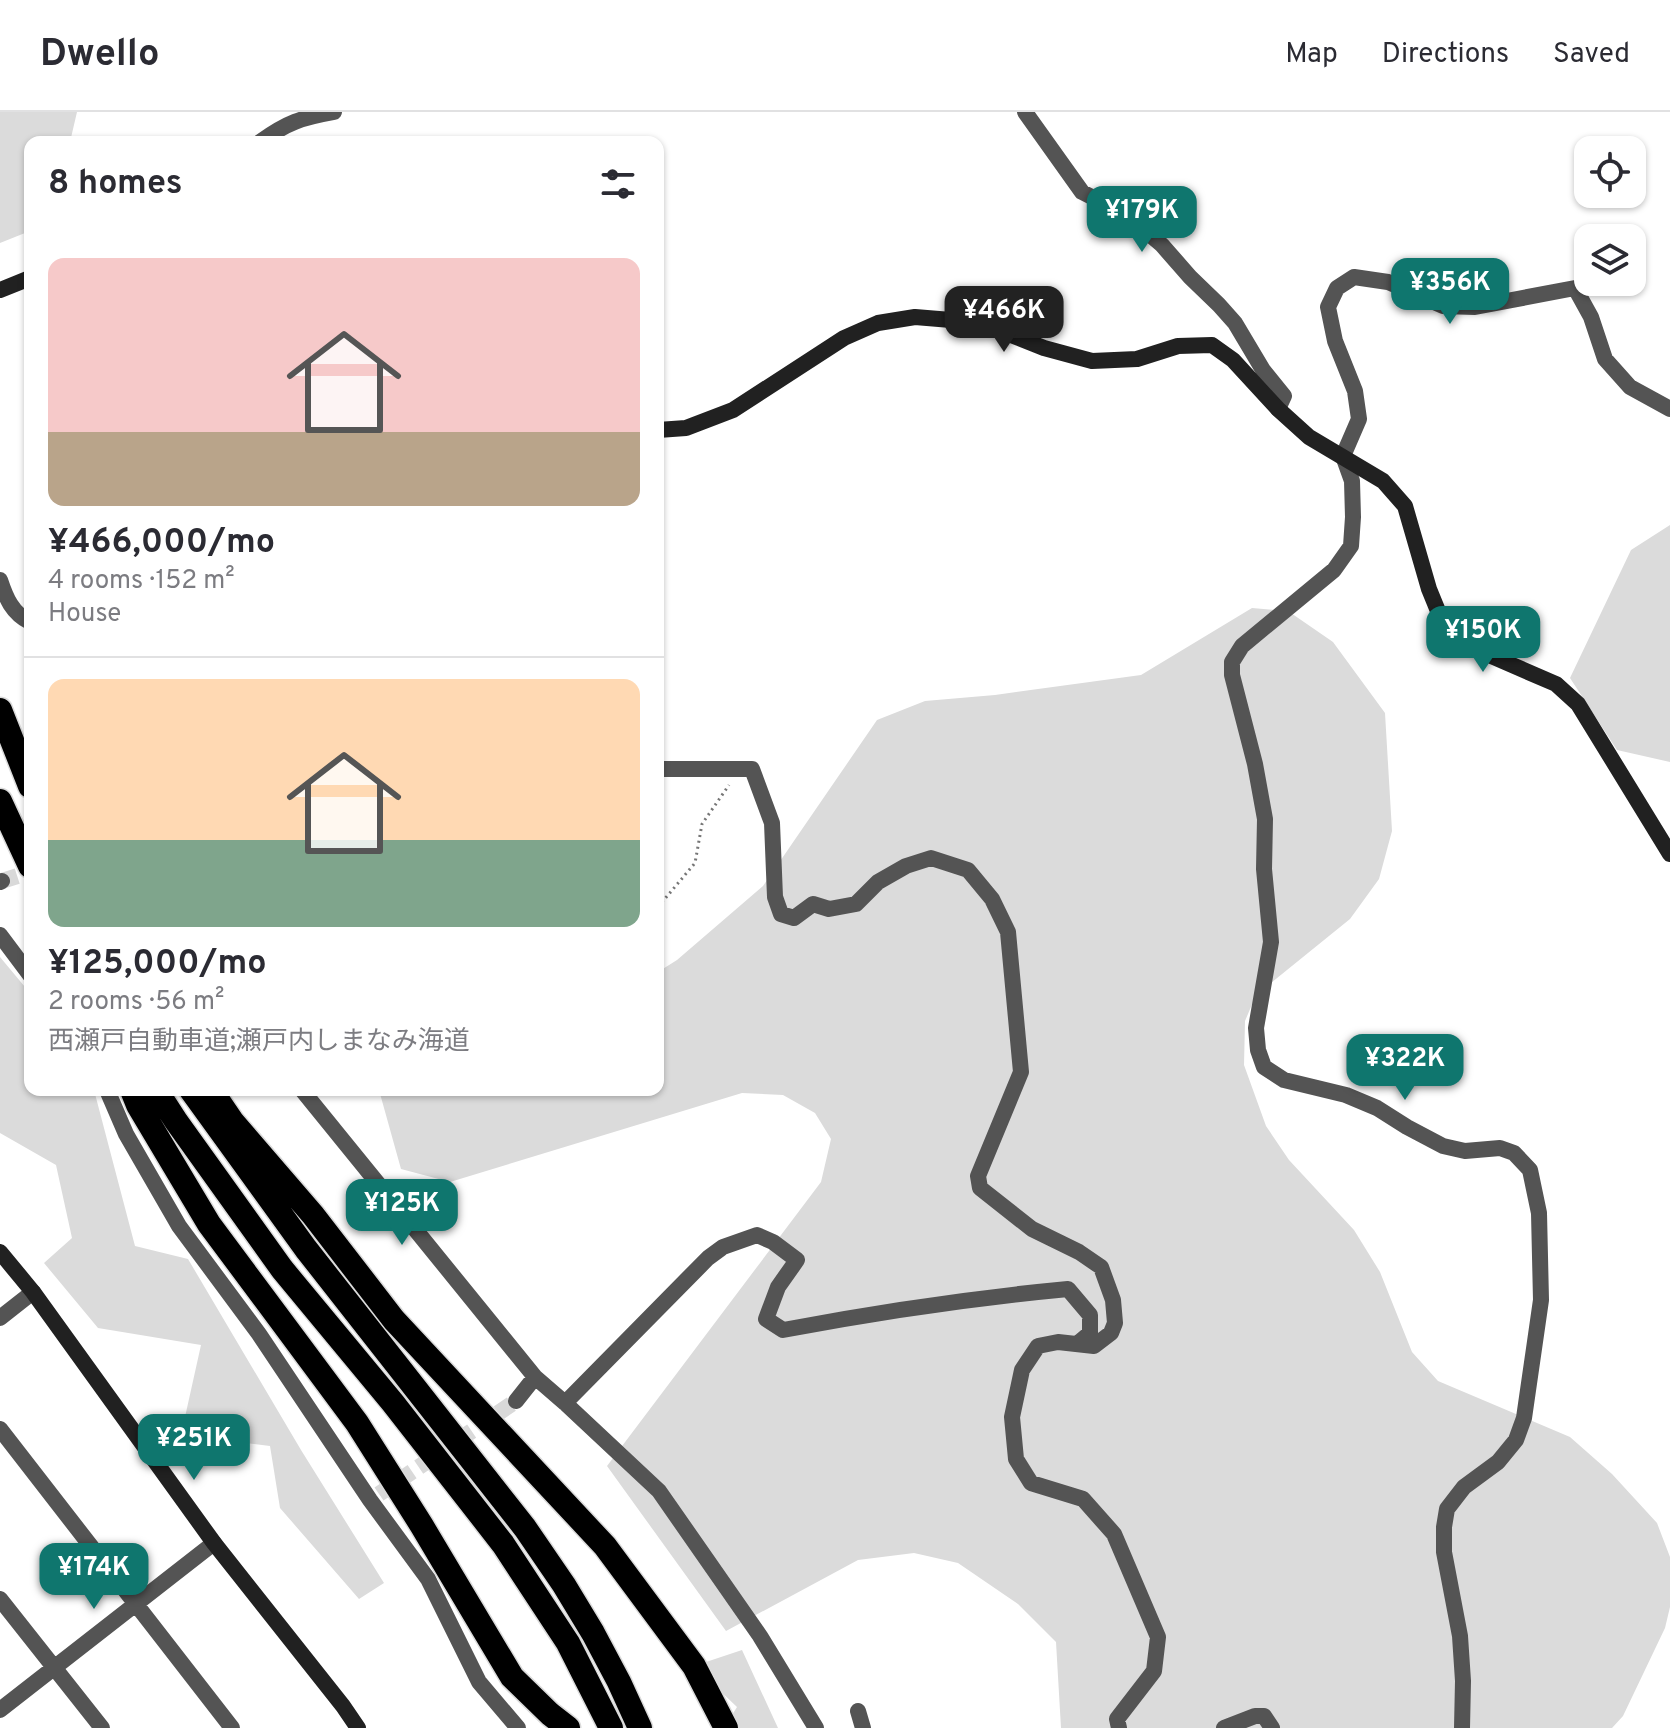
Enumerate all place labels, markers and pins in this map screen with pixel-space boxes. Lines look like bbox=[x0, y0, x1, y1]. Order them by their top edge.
pin: ¥179K bbox=[1086, 186, 1198, 254]
pin: ¥356K bbox=[1394, 258, 1506, 326]
pin: ¥466K bbox=[948, 286, 1060, 354]
pin: ¥150K bbox=[1427, 606, 1539, 674]
pin: ¥322K bbox=[1349, 1034, 1461, 1102]
pin: ¥125K bbox=[346, 1179, 458, 1247]
pin: ¥251K bbox=[138, 1414, 250, 1482]
pin: ¥174K bbox=[38, 1543, 150, 1611]

